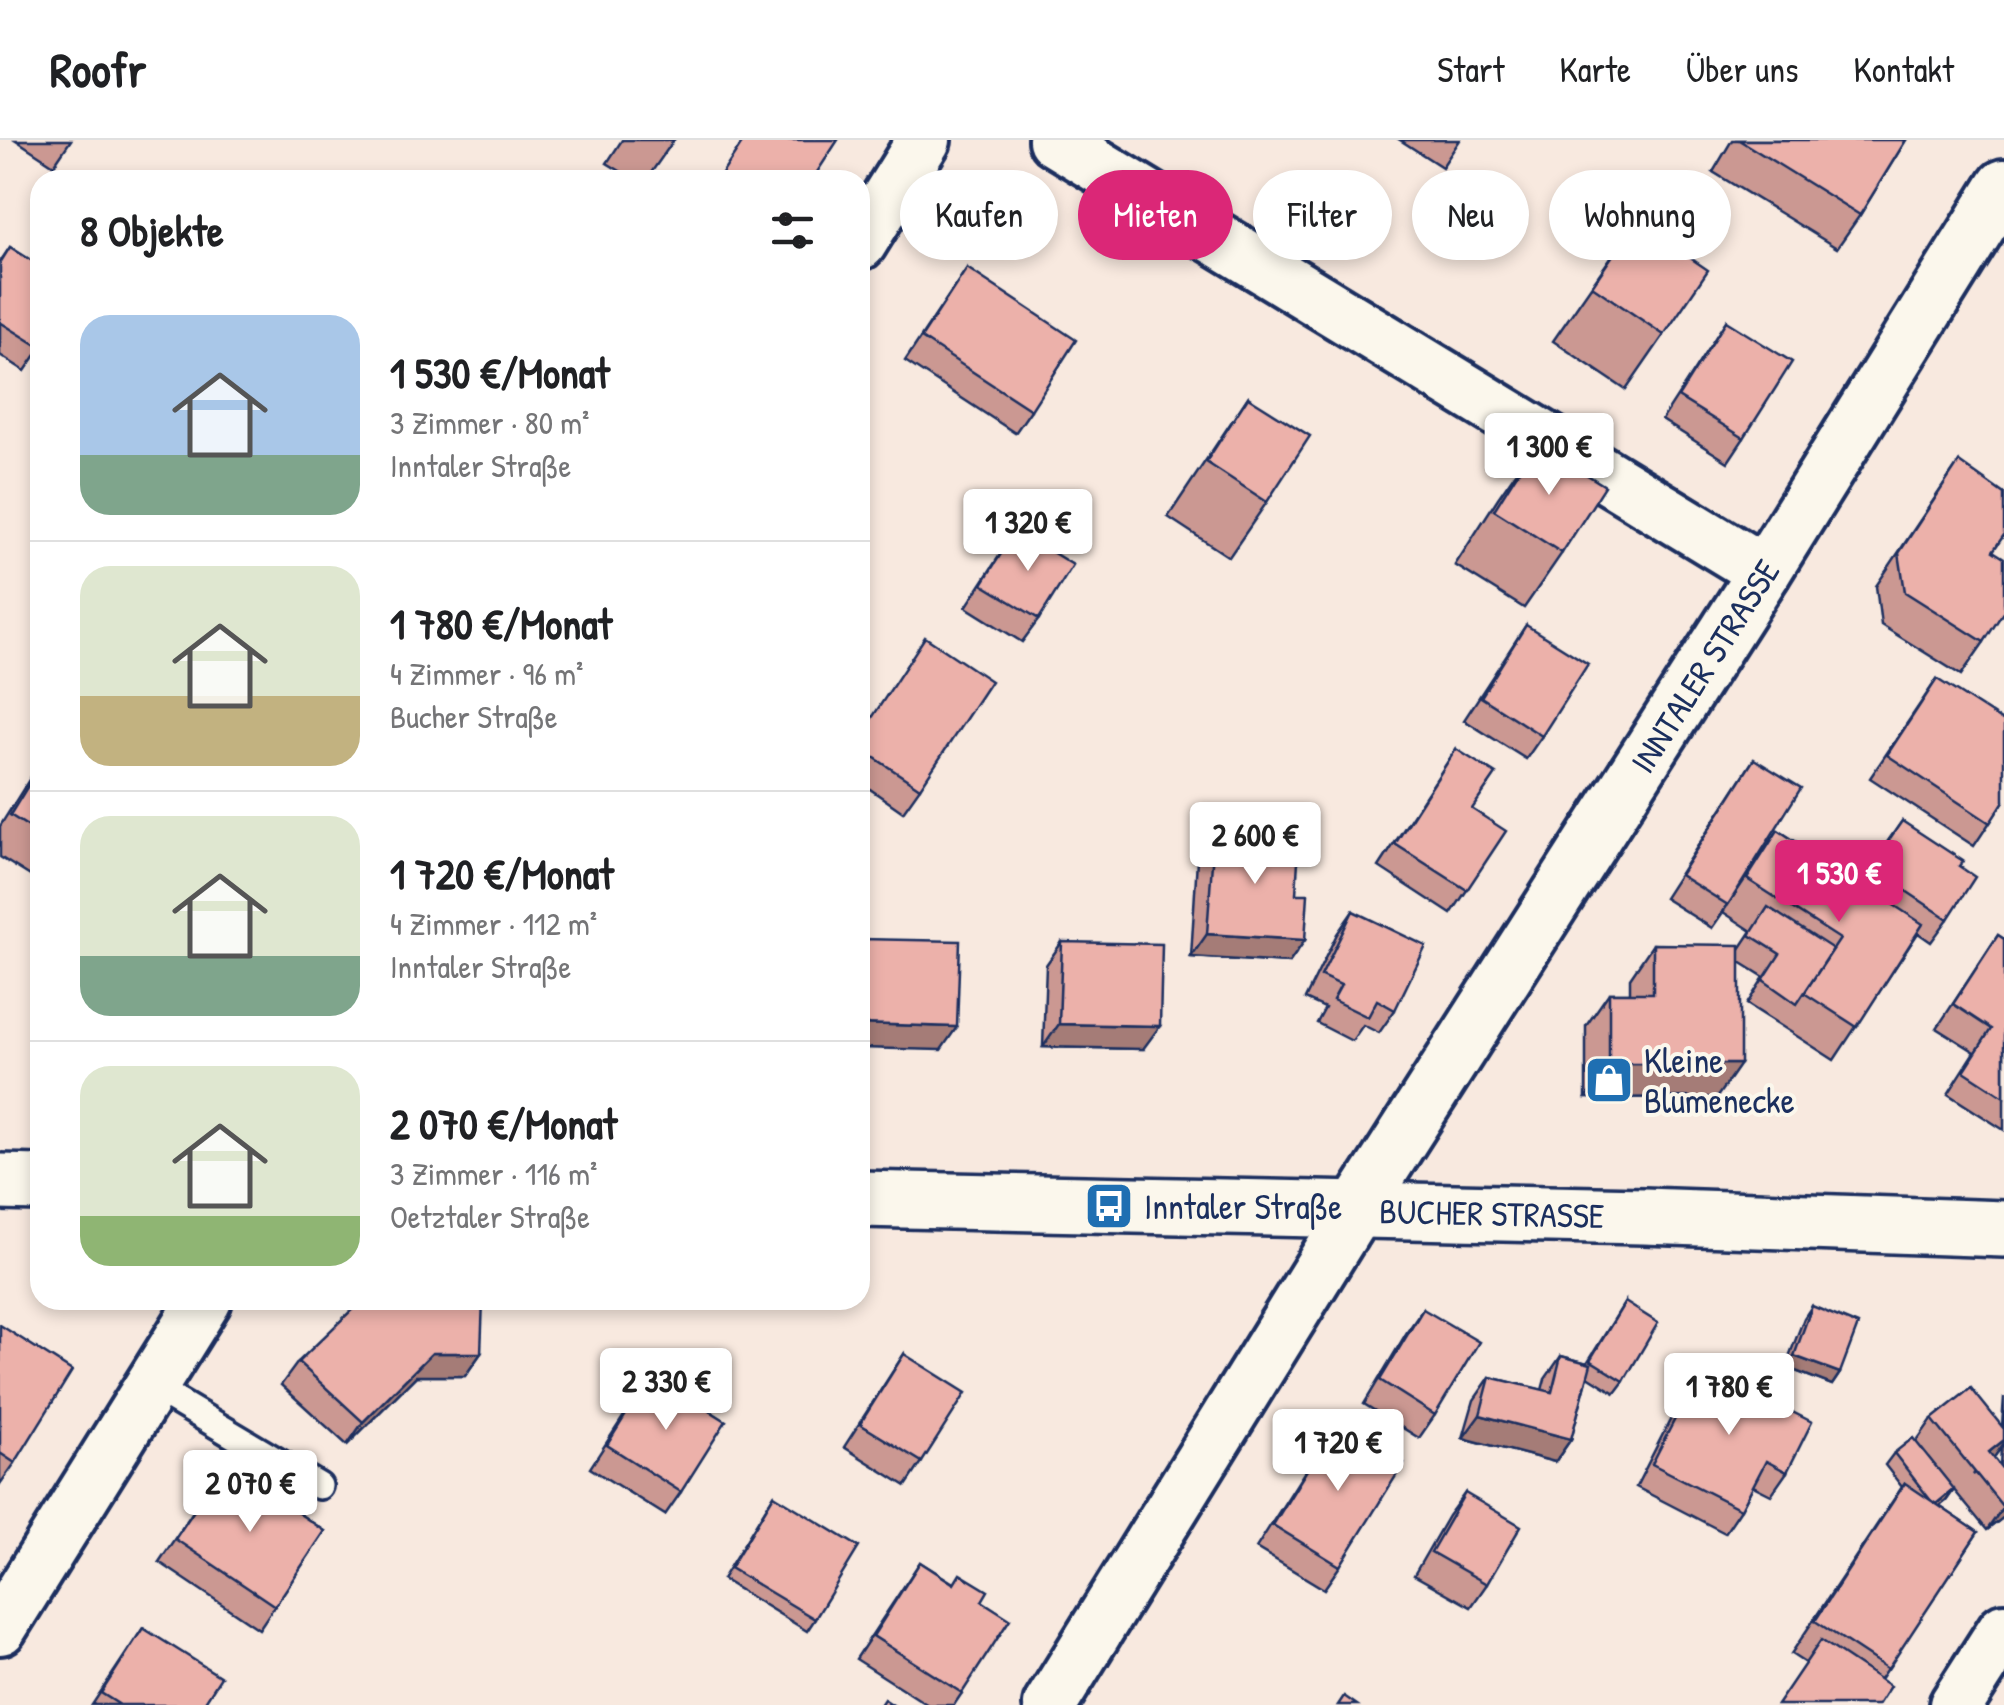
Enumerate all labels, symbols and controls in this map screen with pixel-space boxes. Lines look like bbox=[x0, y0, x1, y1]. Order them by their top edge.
text: Roofr bbox=[50, 37, 146, 102]
text: Start bbox=[1437, 46, 1505, 93]
text: Karte bbox=[1560, 46, 1631, 93]
text: Über uns bbox=[1686, 46, 1798, 93]
text: Kontakt bbox=[1853, 46, 1954, 93]
chip: Kaufen bbox=[900, 170, 1058, 260]
chip: Mieten bbox=[1078, 170, 1233, 260]
chip: Filter bbox=[1253, 170, 1392, 260]
chip: Neu bbox=[1412, 170, 1529, 260]
chip: Wohnung bbox=[1549, 170, 1731, 260]
text: 8 Objekte bbox=[80, 202, 224, 259]
icon: filters bbox=[765, 203, 820, 258]
text: 1 530 €/Monat bbox=[390, 344, 610, 401]
icon: home bbox=[160, 355, 280, 475]
text: 3 Zimmer · 80 m² bbox=[390, 401, 589, 444]
pin: 1 300 € bbox=[1457, 413, 1641, 498]
text: 1 300 € bbox=[1507, 424, 1591, 467]
text: Inntaler Straße bbox=[390, 444, 571, 487]
pin: 1 320 € bbox=[936, 489, 1120, 574]
text: 1 320 € bbox=[985, 500, 1071, 543]
street label: INNTALER STRASSE bbox=[1618, 550, 1790, 781]
text: 1 780 €/Monat bbox=[390, 595, 612, 652]
icon: home bbox=[160, 606, 280, 726]
text: 4 Zimmer · 96 m² bbox=[390, 652, 583, 695]
text: Bucher Straße bbox=[390, 695, 558, 738]
pin: 2 600 € bbox=[1163, 802, 1347, 887]
text: 2 600 € bbox=[1212, 813, 1298, 856]
pin: 1 530 € bbox=[1747, 840, 1931, 925]
text: 1 720 €/Monat bbox=[390, 845, 614, 902]
text: 1 530 € bbox=[1797, 851, 1881, 894]
icon: home bbox=[160, 856, 280, 976]
text: 4 Zimmer · 112 m² bbox=[390, 902, 597, 945]
text: Inntaler Straße bbox=[390, 945, 571, 988]
place label: Kleine Blumenecke bbox=[1644, 1037, 1795, 1124]
shop icon: Kleine Blumenecke bbox=[1583, 1054, 1635, 1106]
text: 2 070 €/Monat bbox=[390, 1095, 617, 1152]
icon: home bbox=[160, 1106, 280, 1226]
text: 3 Zimmer · 116 m² bbox=[390, 1152, 597, 1195]
bus stop icon: Inntaler Straße bbox=[1083, 1180, 1135, 1232]
place label: Inntaler Straße bbox=[1144, 1183, 1342, 1230]
street label: BUCHER STRASSE bbox=[1379, 1187, 1605, 1239]
text: Oetztaler Straße bbox=[390, 1195, 590, 1238]
pin: 2 330 € bbox=[574, 1348, 758, 1433]
pin: 1 780 € bbox=[1637, 1353, 1821, 1438]
text: 2 330 € bbox=[622, 1359, 710, 1402]
text: 1 780 € bbox=[1686, 1364, 1772, 1407]
pin: 1 720 € bbox=[1246, 1409, 1430, 1494]
text: 1 720 € bbox=[1295, 1420, 1381, 1463]
pin: 2 070 € bbox=[158, 1450, 342, 1535]
text: 2 070 € bbox=[205, 1461, 295, 1504]

